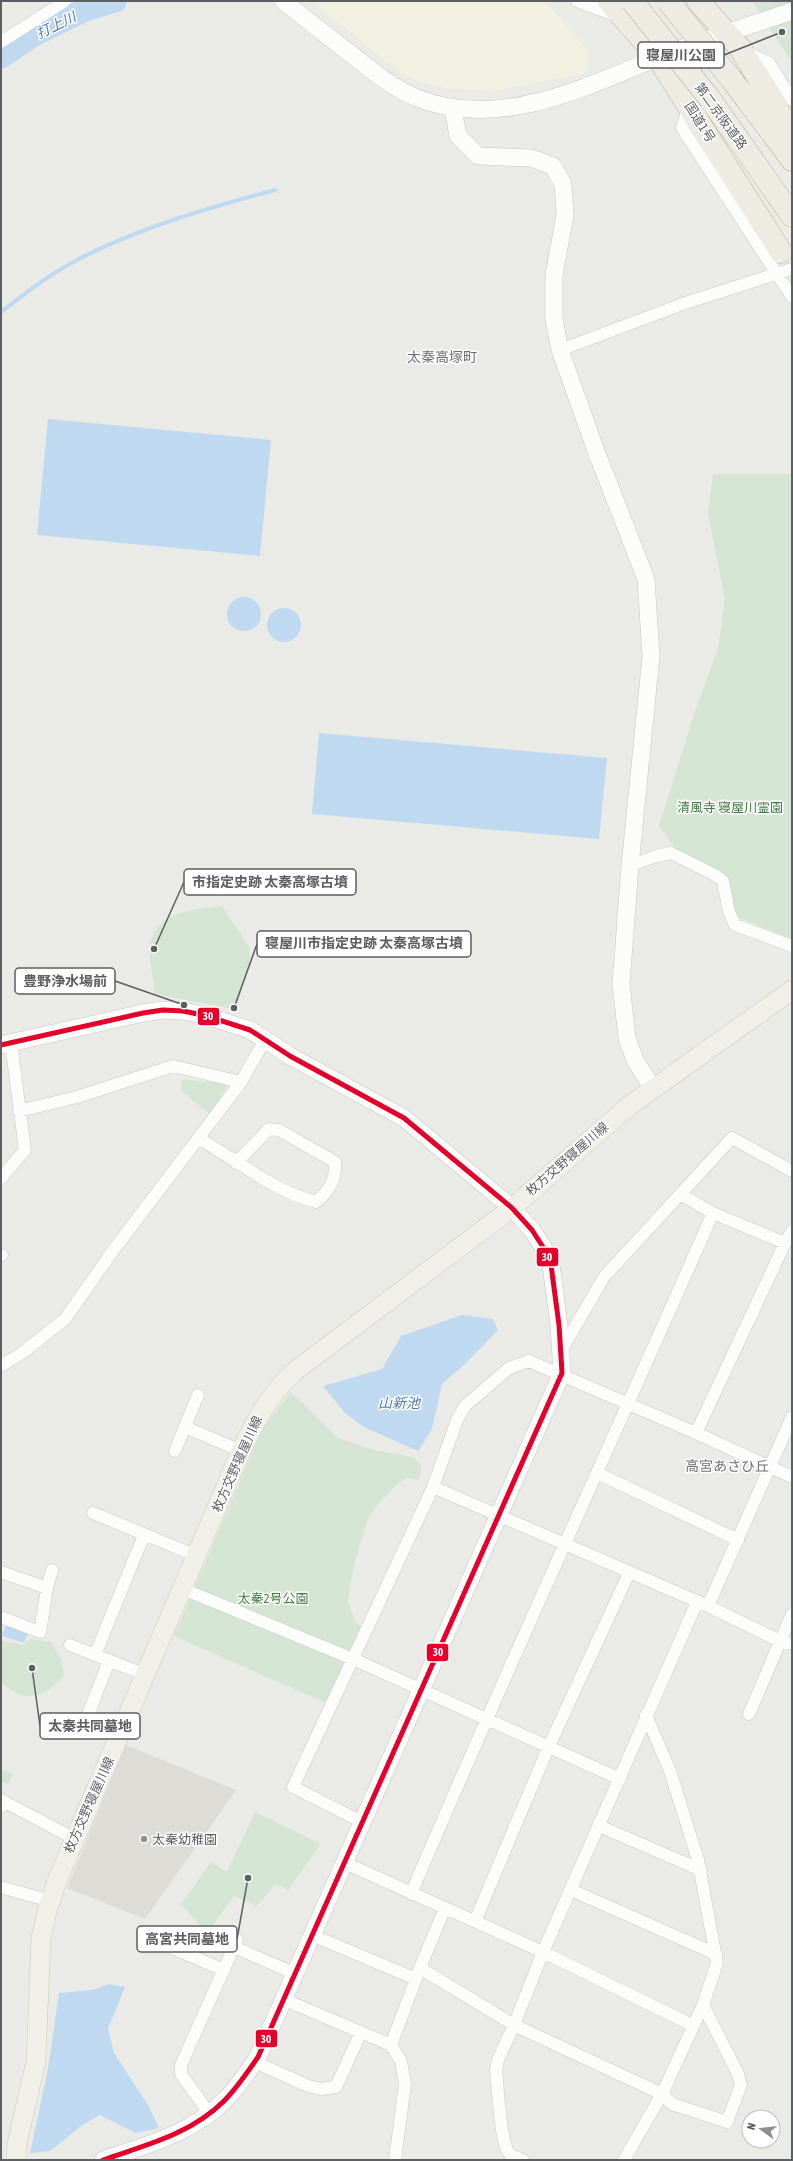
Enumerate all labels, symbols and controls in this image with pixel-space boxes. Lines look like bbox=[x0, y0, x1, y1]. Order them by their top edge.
water label: 打上川 bbox=[34, 8, 80, 41]
callout: 寝屋川公園 bbox=[638, 42, 724, 68]
text: 寝屋川公園 bbox=[646, 47, 716, 63]
street label: 第二京阪道路 bbox=[692, 80, 750, 152]
street label: 国道1号 bbox=[682, 99, 718, 145]
district label: 太秦高塚町 bbox=[407, 349, 477, 365]
park label: 清風寺 寝屋川霊園 bbox=[677, 800, 783, 815]
callout: 市指定史跡 太秦高塚古墳 bbox=[184, 869, 356, 895]
text: 市指定史跡 太秦高塚古墳 bbox=[192, 874, 348, 890]
callout: 寝屋川市指定史跡 太秦高塚古墳 bbox=[257, 931, 471, 957]
text: 寝屋川市指定史跡 太秦高塚古墳 bbox=[265, 935, 463, 951]
callout: 豊野浄水場前 bbox=[15, 968, 115, 994]
text: 豊野浄水場前 bbox=[23, 973, 107, 989]
line badge: 30 bbox=[197, 1007, 220, 1026]
text: 30 bbox=[203, 1010, 213, 1022]
street label: 枚方交野寝屋川線 bbox=[523, 1119, 611, 1199]
line badge: 30 bbox=[536, 1247, 559, 1267]
text: 30 bbox=[542, 1251, 552, 1263]
water label: 山新池 bbox=[378, 1395, 422, 1411]
street label: 枚方交野寝屋川線 bbox=[209, 1413, 265, 1515]
district label: 高宮あさひ丘 bbox=[685, 1458, 769, 1474]
park label: 太秦2号公園 bbox=[237, 1591, 309, 1606]
line badge: 30 bbox=[426, 1643, 449, 1662]
text: 30 bbox=[433, 1646, 443, 1658]
callout: 太秦共同墓地 bbox=[40, 1713, 140, 1739]
text: 太秦共同墓地 bbox=[48, 1718, 132, 1734]
street label: 枚方交野寝屋川線 bbox=[61, 1754, 117, 1856]
place label: 太秦幼稚園 bbox=[152, 1832, 217, 1847]
marker: 太秦幼稚園 bbox=[139, 1834, 149, 1844]
callout: 高宮共同墓地 bbox=[137, 1926, 237, 1952]
text: 高宮共同墓地 bbox=[145, 1931, 229, 1947]
line badge: 30 bbox=[255, 2029, 278, 2048]
text: 30 bbox=[261, 2033, 271, 2045]
north arrow bbox=[741, 2109, 781, 2149]
text: N bbox=[745, 2122, 758, 2131]

